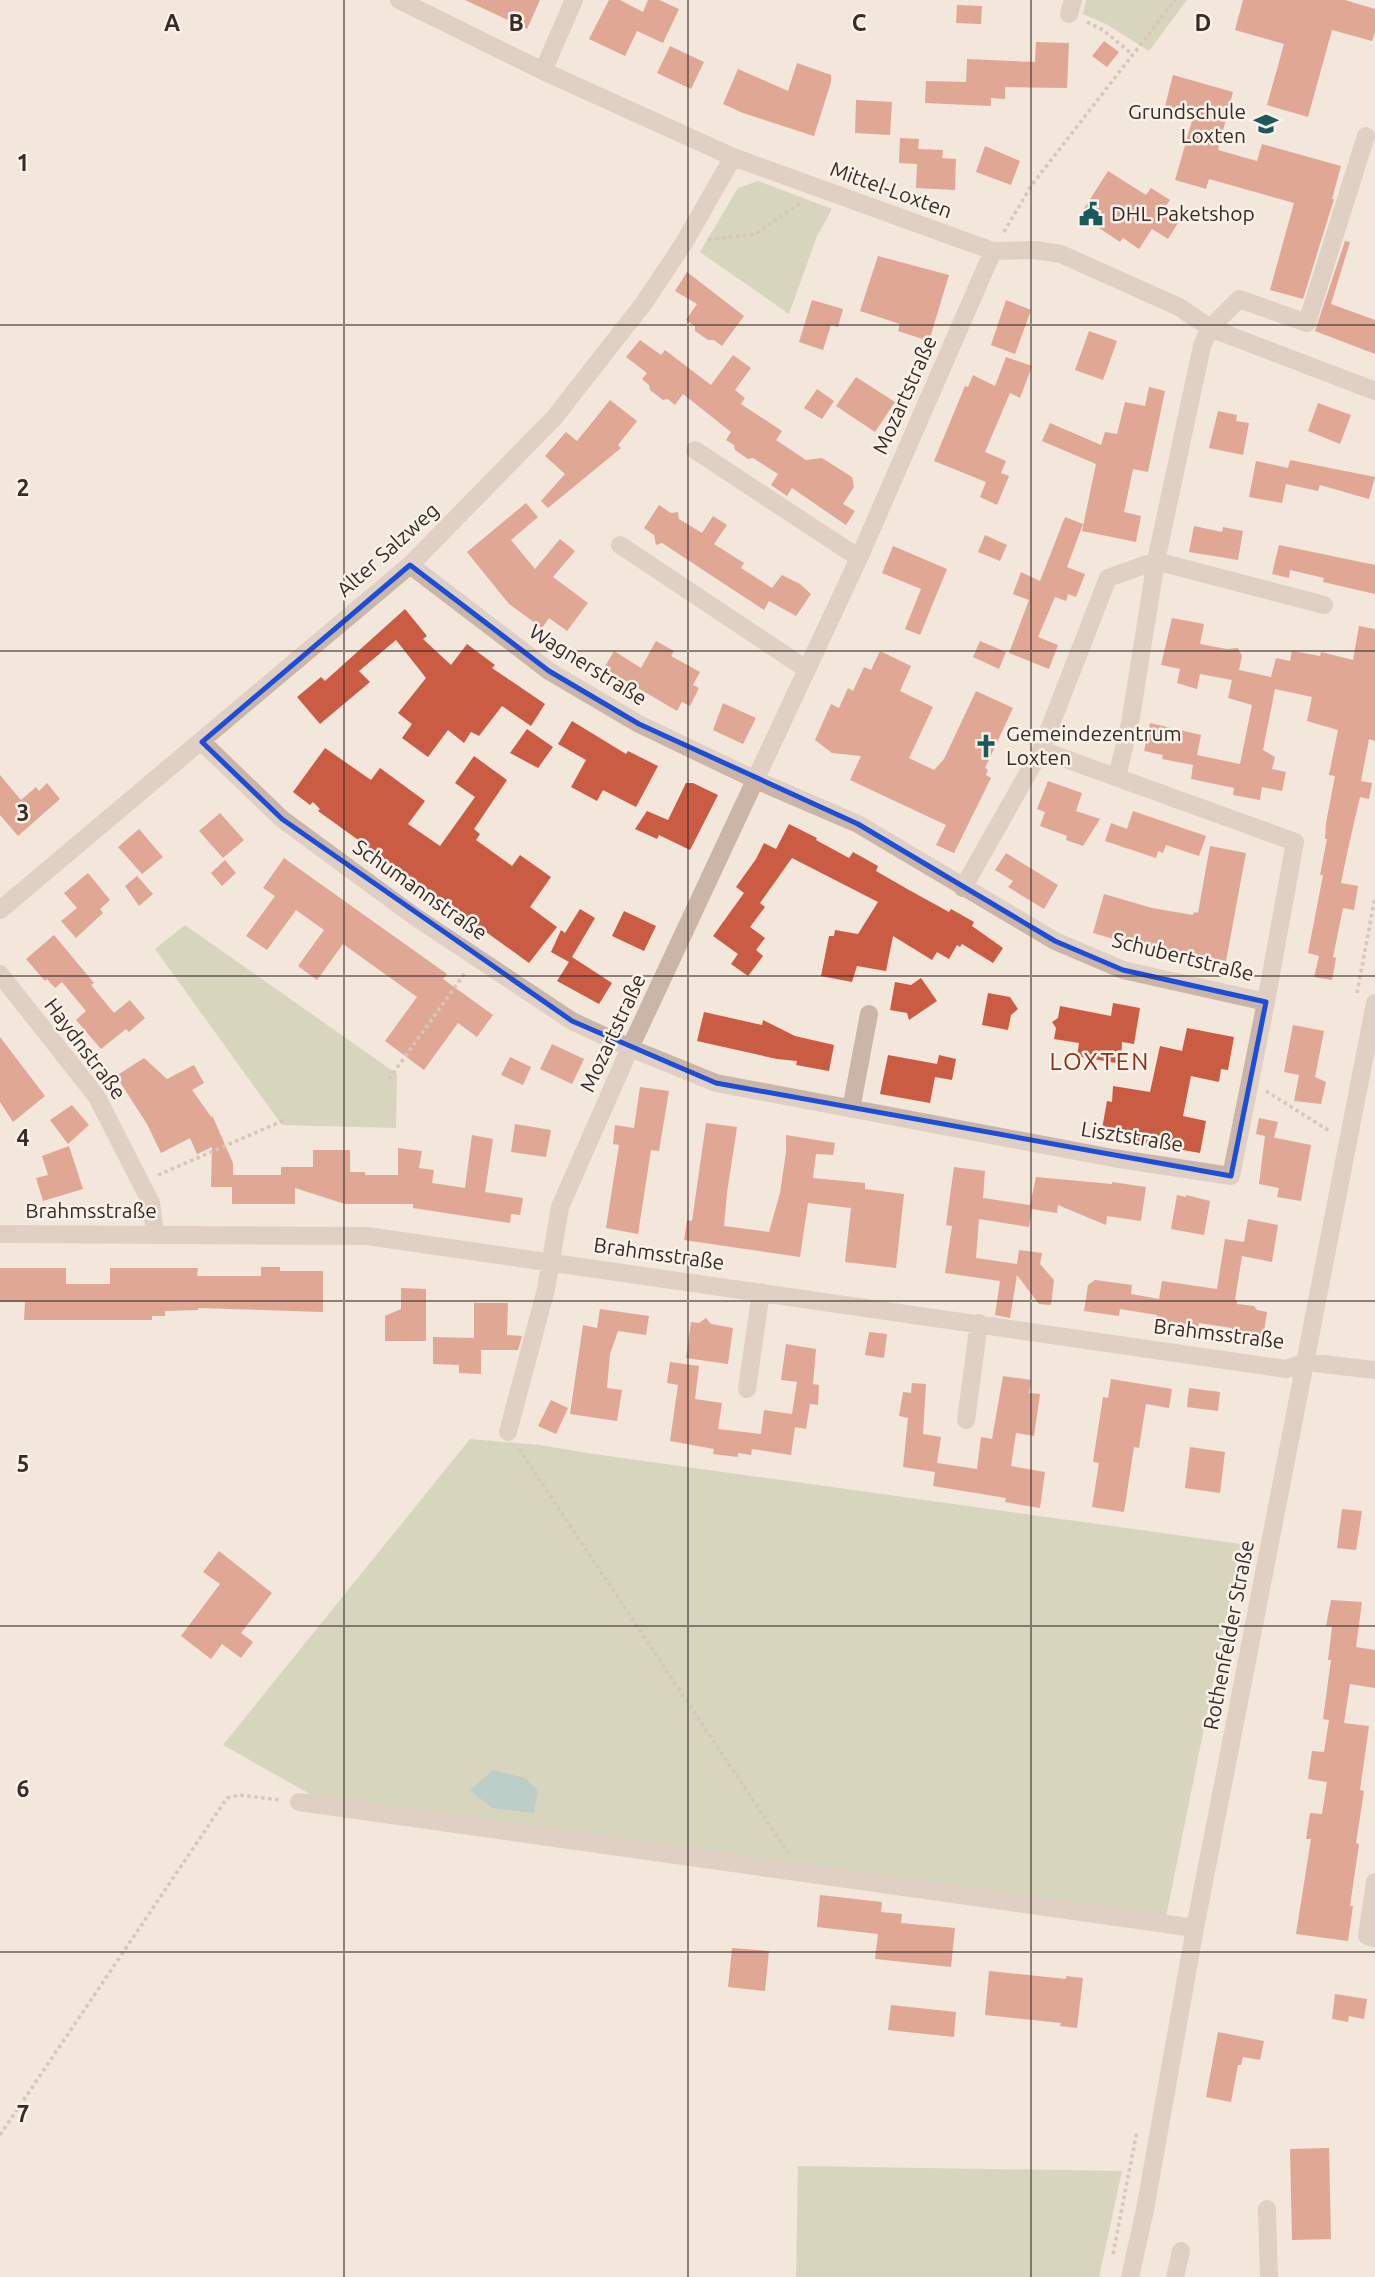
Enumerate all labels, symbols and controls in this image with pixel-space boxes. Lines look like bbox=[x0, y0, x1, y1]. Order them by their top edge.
text: A bbox=[164, 10, 180, 35]
text: B bbox=[508, 10, 524, 35]
text: C bbox=[852, 10, 867, 35]
text: D bbox=[1195, 10, 1211, 35]
place label: Grundschule Loxten bbox=[1128, 99, 1246, 147]
school or university icon: Grundschule Loxten bbox=[1252, 110, 1280, 138]
text: 1 bbox=[17, 150, 29, 175]
street label: Mittel-Loxten bbox=[827, 156, 956, 222]
public building icon: DHL Paketshop bbox=[1077, 200, 1105, 228]
place label: DHL Paketshop bbox=[1111, 201, 1255, 225]
street label: Mozartstraße bbox=[867, 332, 941, 458]
text: 2 bbox=[17, 475, 29, 500]
street label: Alter Salzweg bbox=[331, 497, 443, 601]
street label: Wagnerstraße bbox=[525, 619, 652, 710]
place label: Gemeindezentrum Loxten bbox=[1006, 721, 1182, 769]
church icon: Gemeindezentrum Loxten bbox=[972, 732, 1000, 760]
text: 3 bbox=[17, 800, 29, 825]
street label: Schumannstraße bbox=[349, 834, 492, 944]
street label: Schubertstraße bbox=[1110, 927, 1257, 985]
street label: Mozartstraße bbox=[574, 970, 650, 1095]
street label: Haydnstraße bbox=[40, 993, 132, 1104]
district label: LOXTEN bbox=[1050, 1048, 1150, 1075]
street label: Lisztstraße bbox=[1079, 1116, 1185, 1156]
text: 4 bbox=[17, 1125, 30, 1150]
street label: Brahmsstraße bbox=[25, 1198, 157, 1222]
street label: Brahmsstraße bbox=[592, 1232, 726, 1274]
street label: Brahmsstraße bbox=[1152, 1313, 1286, 1353]
text: 5 bbox=[17, 1451, 29, 1476]
street label: Rothenfelder Straße bbox=[1198, 1538, 1258, 1732]
text: 6 bbox=[17, 1776, 30, 1801]
text: 7 bbox=[17, 2101, 29, 2126]

